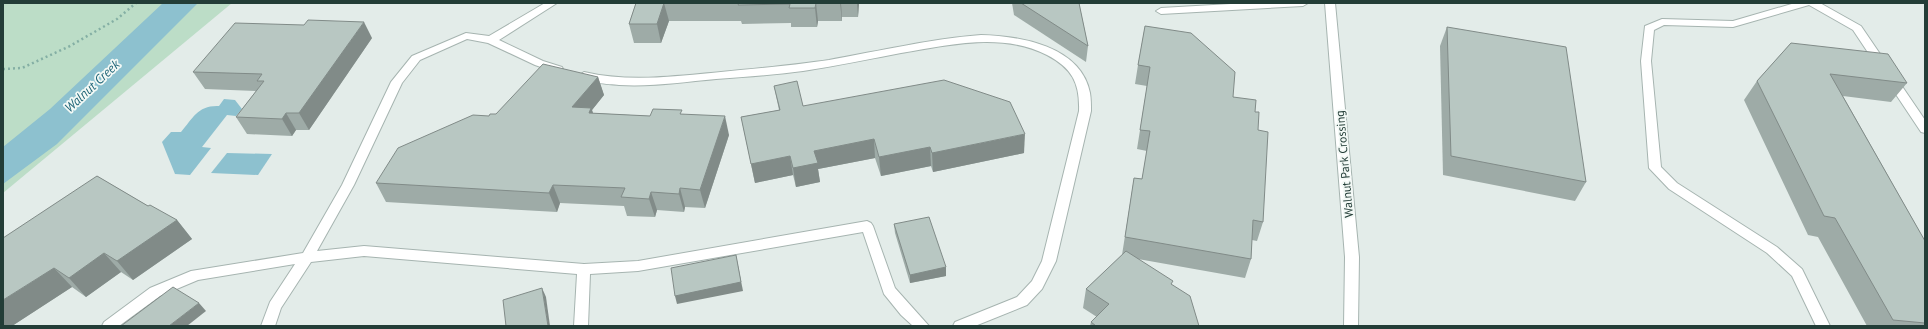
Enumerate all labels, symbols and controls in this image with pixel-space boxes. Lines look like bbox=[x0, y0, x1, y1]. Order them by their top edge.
water label: Walnut Creek bbox=[61, 55, 124, 116]
street label: Walnut Park Crossing bbox=[1332, 110, 1356, 218]

